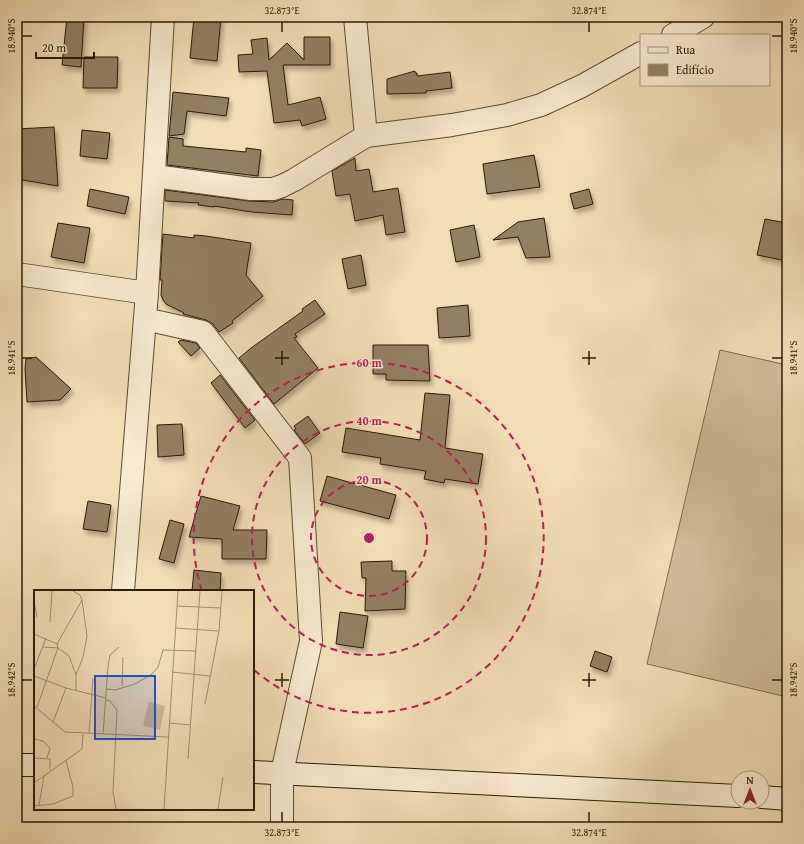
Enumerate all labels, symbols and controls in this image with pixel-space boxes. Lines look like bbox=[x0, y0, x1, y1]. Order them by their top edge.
text: 32.873°E bbox=[264, 3, 300, 18]
text: 32.874°E bbox=[571, 3, 607, 18]
text: 18.940°S bbox=[4, 18, 19, 53]
text: 18.940°S bbox=[786, 18, 801, 53]
scale bar bbox=[36, 34, 94, 60]
legend bbox=[640, 34, 770, 86]
text: 20 m bbox=[42, 39, 66, 56]
text: Rua bbox=[676, 41, 695, 58]
text: Edifício bbox=[676, 61, 714, 78]
text: 18.941°S bbox=[4, 340, 19, 375]
text: 18.941°S bbox=[786, 340, 801, 375]
text: 60 m bbox=[356, 354, 382, 371]
text: 40 m bbox=[356, 412, 382, 429]
text: 20 m bbox=[356, 471, 382, 488]
centre of rings bbox=[362, 531, 376, 545]
inset map bbox=[34, 590, 254, 810]
text: 18.942°S bbox=[4, 662, 19, 697]
text: 18.942°S bbox=[786, 662, 801, 697]
north arrow bbox=[730, 770, 770, 810]
text: N bbox=[746, 772, 754, 788]
text: 32.873°E bbox=[264, 825, 300, 840]
text: 32.874°E bbox=[571, 825, 607, 840]

